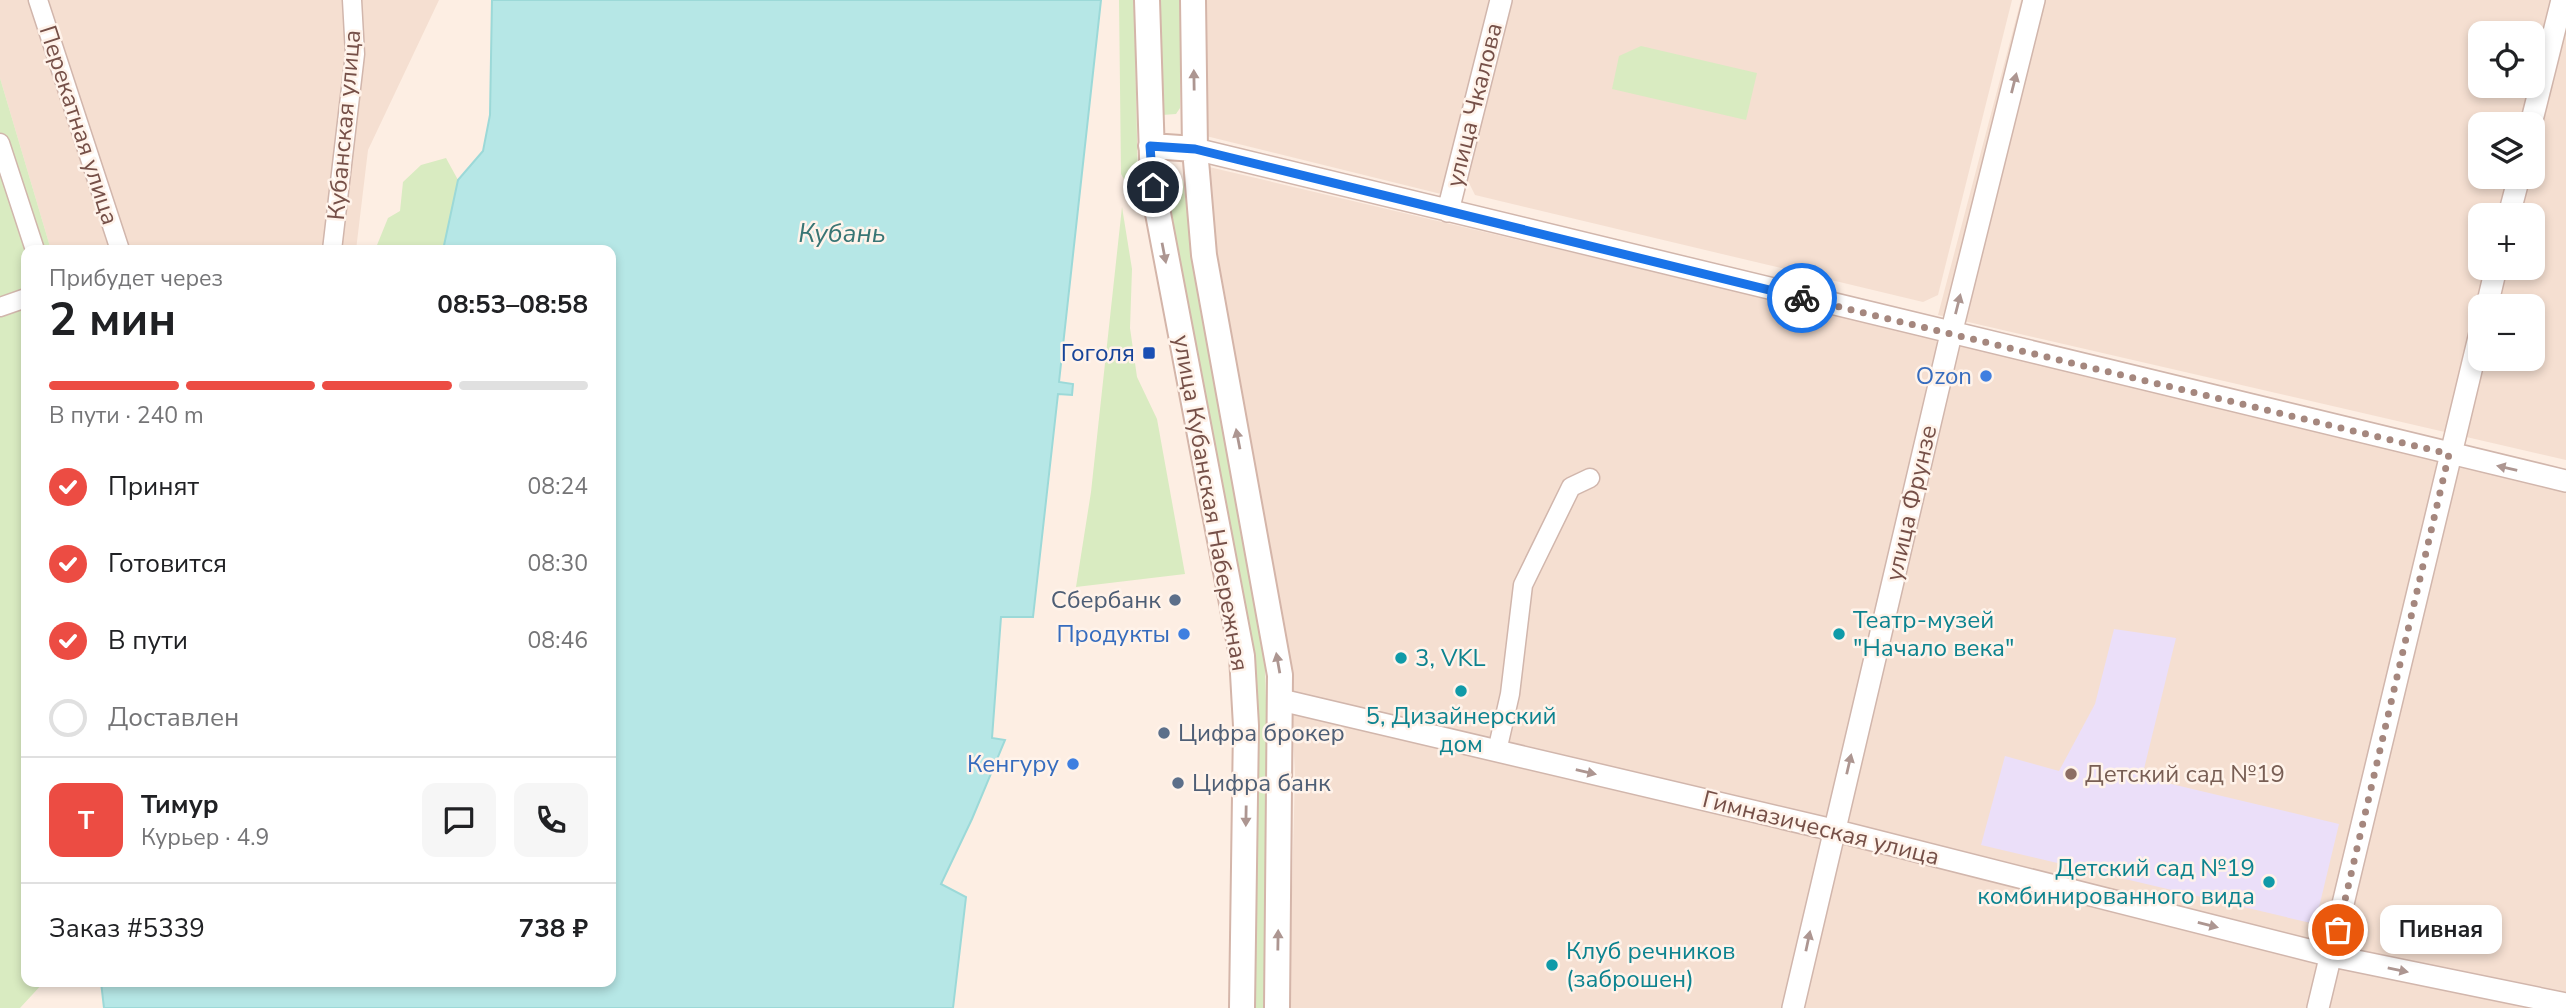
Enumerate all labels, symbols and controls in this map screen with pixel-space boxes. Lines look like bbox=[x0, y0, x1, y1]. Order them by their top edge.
street label: улица Чкалова bbox=[1438, 19, 1510, 191]
street label: Перекатная улица bbox=[32, 21, 126, 229]
map controls bbox=[2468, 21, 2545, 371]
button: locate bbox=[2468, 21, 2545, 98]
street label: Кубанская улица bbox=[320, 28, 368, 222]
one-way arrow bbox=[1188, 69, 1200, 91]
one-way arrow bbox=[2009, 72, 2020, 94]
button: layers bbox=[2468, 112, 2545, 189]
pin bbox=[1123, 157, 1183, 217]
icon: home bbox=[1134, 168, 1172, 206]
button: + bbox=[2468, 203, 2545, 280]
water label: Кубань bbox=[798, 216, 886, 251]
one-way arrow bbox=[1159, 242, 1170, 264]
text: Прибудет через bbox=[49, 263, 223, 294]
courier bbox=[1767, 263, 1837, 333]
icon: bike bbox=[1783, 279, 1821, 317]
text: 08:53–08:58 bbox=[437, 287, 588, 322]
text: 2 мин bbox=[49, 288, 176, 351]
one-way arrow bbox=[1953, 293, 1964, 315]
button: − bbox=[2468, 294, 2545, 371]
street label: улица Кубанская Набережная bbox=[1166, 332, 1256, 674]
place label: Гоголя bbox=[1061, 337, 1135, 369]
marker: Гоголя bbox=[1141, 345, 1157, 361]
place label: Ozon bbox=[1916, 360, 1972, 392]
marker: Ozon bbox=[1978, 368, 1994, 384]
text: В пути · 240 m bbox=[49, 400, 204, 431]
street label: улица Фрунзе bbox=[1878, 422, 1944, 584]
one-way arrow bbox=[1233, 428, 1244, 450]
one-way arrow bbox=[2496, 462, 2518, 473]
icon: check bbox=[49, 468, 87, 506]
text: Принят bbox=[108, 469, 199, 504]
text: 08:24 bbox=[528, 471, 588, 502]
icon: check bbox=[49, 545, 87, 583]
text: Готовится bbox=[108, 546, 227, 581]
text: 08:30 bbox=[528, 548, 588, 579]
place label: Сбербанк bbox=[1051, 584, 1161, 616]
marker: Сбербанк bbox=[1167, 592, 1183, 608]
place label: Театр-музей "Начало века" bbox=[1853, 604, 2014, 664]
place label: Продукты bbox=[1056, 618, 1170, 650]
icon: check bbox=[49, 622, 87, 660]
text: В пути bbox=[108, 623, 188, 658]
text: 08:46 bbox=[528, 625, 588, 656]
marker: Продукты bbox=[1176, 626, 1192, 642]
marker: Театр-музей "Начало века" bbox=[1831, 626, 1847, 642]
place label: 3, VKL bbox=[1415, 642, 1486, 674]
marker: 3, VKL bbox=[1393, 650, 1409, 666]
one-way arrow bbox=[1272, 652, 1283, 674]
marker: 5, Дизайнерский дом bbox=[1453, 683, 1469, 699]
text: Доставлен bbox=[108, 700, 239, 735]
place label: 5, Дизайнерский дом bbox=[1366, 700, 1556, 760]
place label: Цифра брокер bbox=[1178, 717, 1345, 749]
marker: Цифра брокер bbox=[1156, 725, 1172, 741]
place label: Кенгуру bbox=[967, 748, 1059, 780]
one-way arrow bbox=[1844, 753, 1855, 775]
marker: Кенгуру bbox=[1065, 756, 1081, 772]
place label: Детский сад №19 bbox=[2085, 758, 2285, 790]
marker: Детский сад №19 bbox=[2063, 766, 2079, 782]
place label: Цифра банк bbox=[1192, 767, 1331, 799]
one-way arrow bbox=[1575, 767, 1597, 778]
marker: Цифра банк bbox=[1170, 775, 1186, 791]
button: chat bbox=[422, 783, 496, 857]
button: phone bbox=[514, 783, 588, 857]
street label: Гимназическая улица bbox=[1699, 783, 1943, 873]
text: Тимур bbox=[141, 787, 219, 822]
text: Т bbox=[78, 803, 94, 838]
one-way arrow bbox=[1240, 805, 1251, 827]
text: Курьер · 4.9 bbox=[141, 822, 269, 853]
place label: Детский сад №19 комбинированного вида bbox=[1977, 852, 2255, 912]
marker: Детский сад №19 комбинированного вида bbox=[2261, 874, 2277, 890]
pin bbox=[2308, 900, 2368, 960]
callout: Пивная bbox=[2380, 906, 2502, 954]
text: Заказ #5339 bbox=[49, 911, 205, 946]
text: 738 ₽ bbox=[519, 911, 588, 946]
icon: bag bbox=[2319, 911, 2357, 949]
text: Пивная bbox=[2399, 914, 2483, 945]
one-way arrow bbox=[2197, 920, 2219, 931]
one-way arrow bbox=[1272, 929, 1284, 951]
one-way arrow bbox=[1803, 930, 1814, 952]
place label: Клуб речников (заброшен) bbox=[1566, 935, 1735, 995]
marker: Клуб речников (заброшен) bbox=[1544, 957, 1560, 973]
one-way arrow bbox=[2387, 965, 2409, 976]

